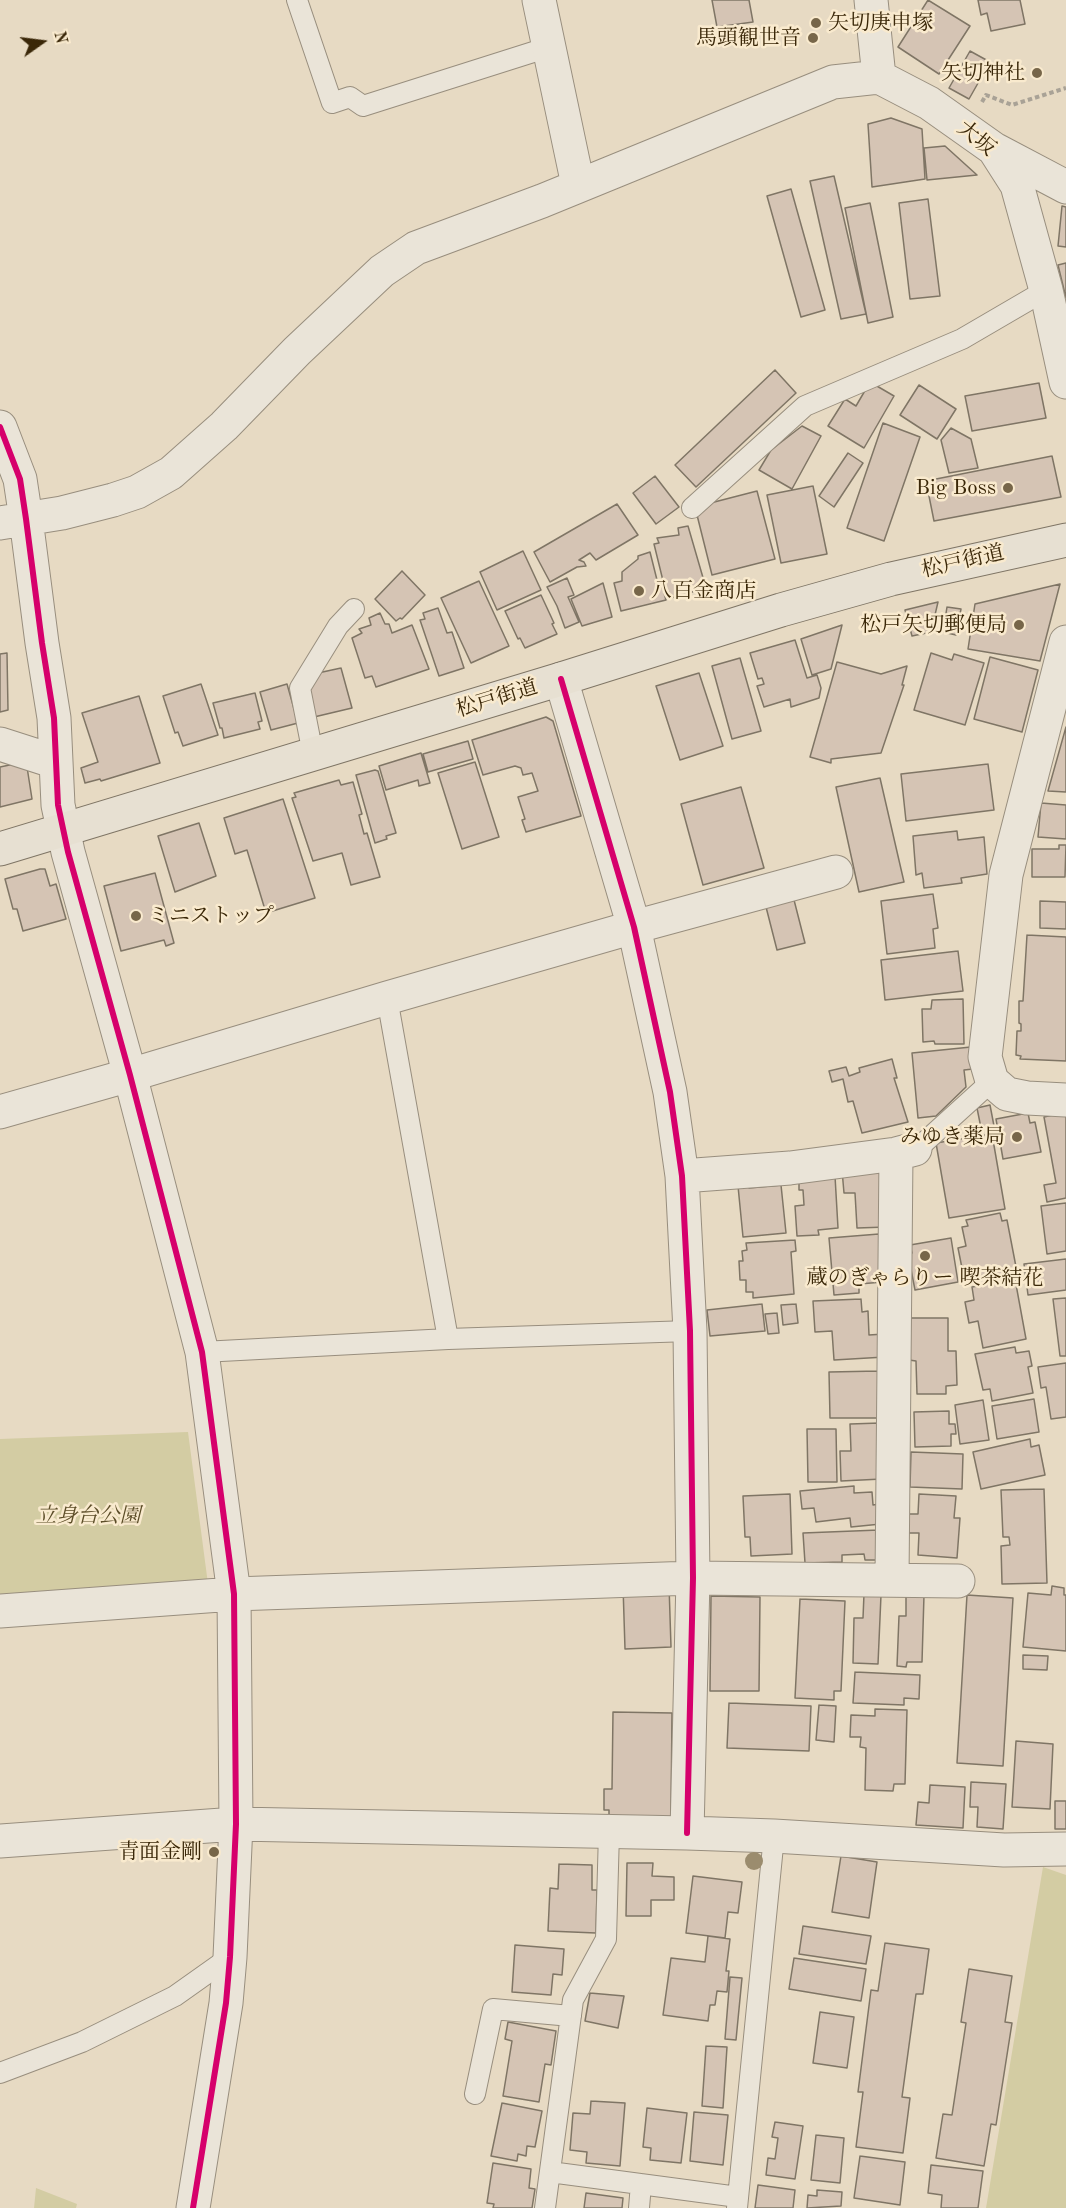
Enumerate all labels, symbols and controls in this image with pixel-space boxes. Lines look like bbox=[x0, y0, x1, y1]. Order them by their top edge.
place label: 矢切庚申塚 bbox=[828, 10, 933, 36]
north arrow bbox=[12, 12, 72, 72]
marker: 矢切庚申塚 bbox=[809, 16, 823, 30]
place label: 馬頭観世音 bbox=[696, 25, 801, 51]
text: N bbox=[50, 30, 69, 46]
marker: 馬頭観世音 bbox=[806, 31, 820, 45]
place label: 矢切神社 bbox=[941, 60, 1025, 86]
marker: 矢切神社 bbox=[1030, 66, 1044, 80]
street label: 大坂 bbox=[952, 116, 1000, 162]
place label: Big Boss bbox=[915, 475, 996, 501]
marker: Big Boss bbox=[1001, 481, 1015, 495]
street label: 松戸街道 bbox=[919, 540, 1007, 584]
place label: 八百金商店 bbox=[651, 578, 756, 604]
marker: 八百金商店 bbox=[632, 584, 646, 598]
place label: 松戸矢切郵便局 bbox=[860, 612, 1007, 638]
marker: 松戸矢切郵便局 bbox=[1012, 618, 1026, 632]
street label: 松戸街道 bbox=[453, 675, 541, 723]
place label: ミニストップ bbox=[148, 903, 274, 929]
marker: ミニストップ bbox=[129, 909, 143, 923]
place label: みゆき薬局 bbox=[900, 1124, 1005, 1150]
marker: みゆき薬局 bbox=[1010, 1130, 1024, 1144]
marker: 蔵のぎゃらりー 喫茶結花 bbox=[918, 1249, 932, 1263]
place label: 蔵のぎゃらりー 喫茶結花 bbox=[807, 1265, 1043, 1291]
park label: 立身台公園 bbox=[36, 1503, 140, 1529]
place label: 青面金剛 bbox=[118, 1839, 202, 1865]
marker: 青面金剛 bbox=[207, 1845, 221, 1859]

